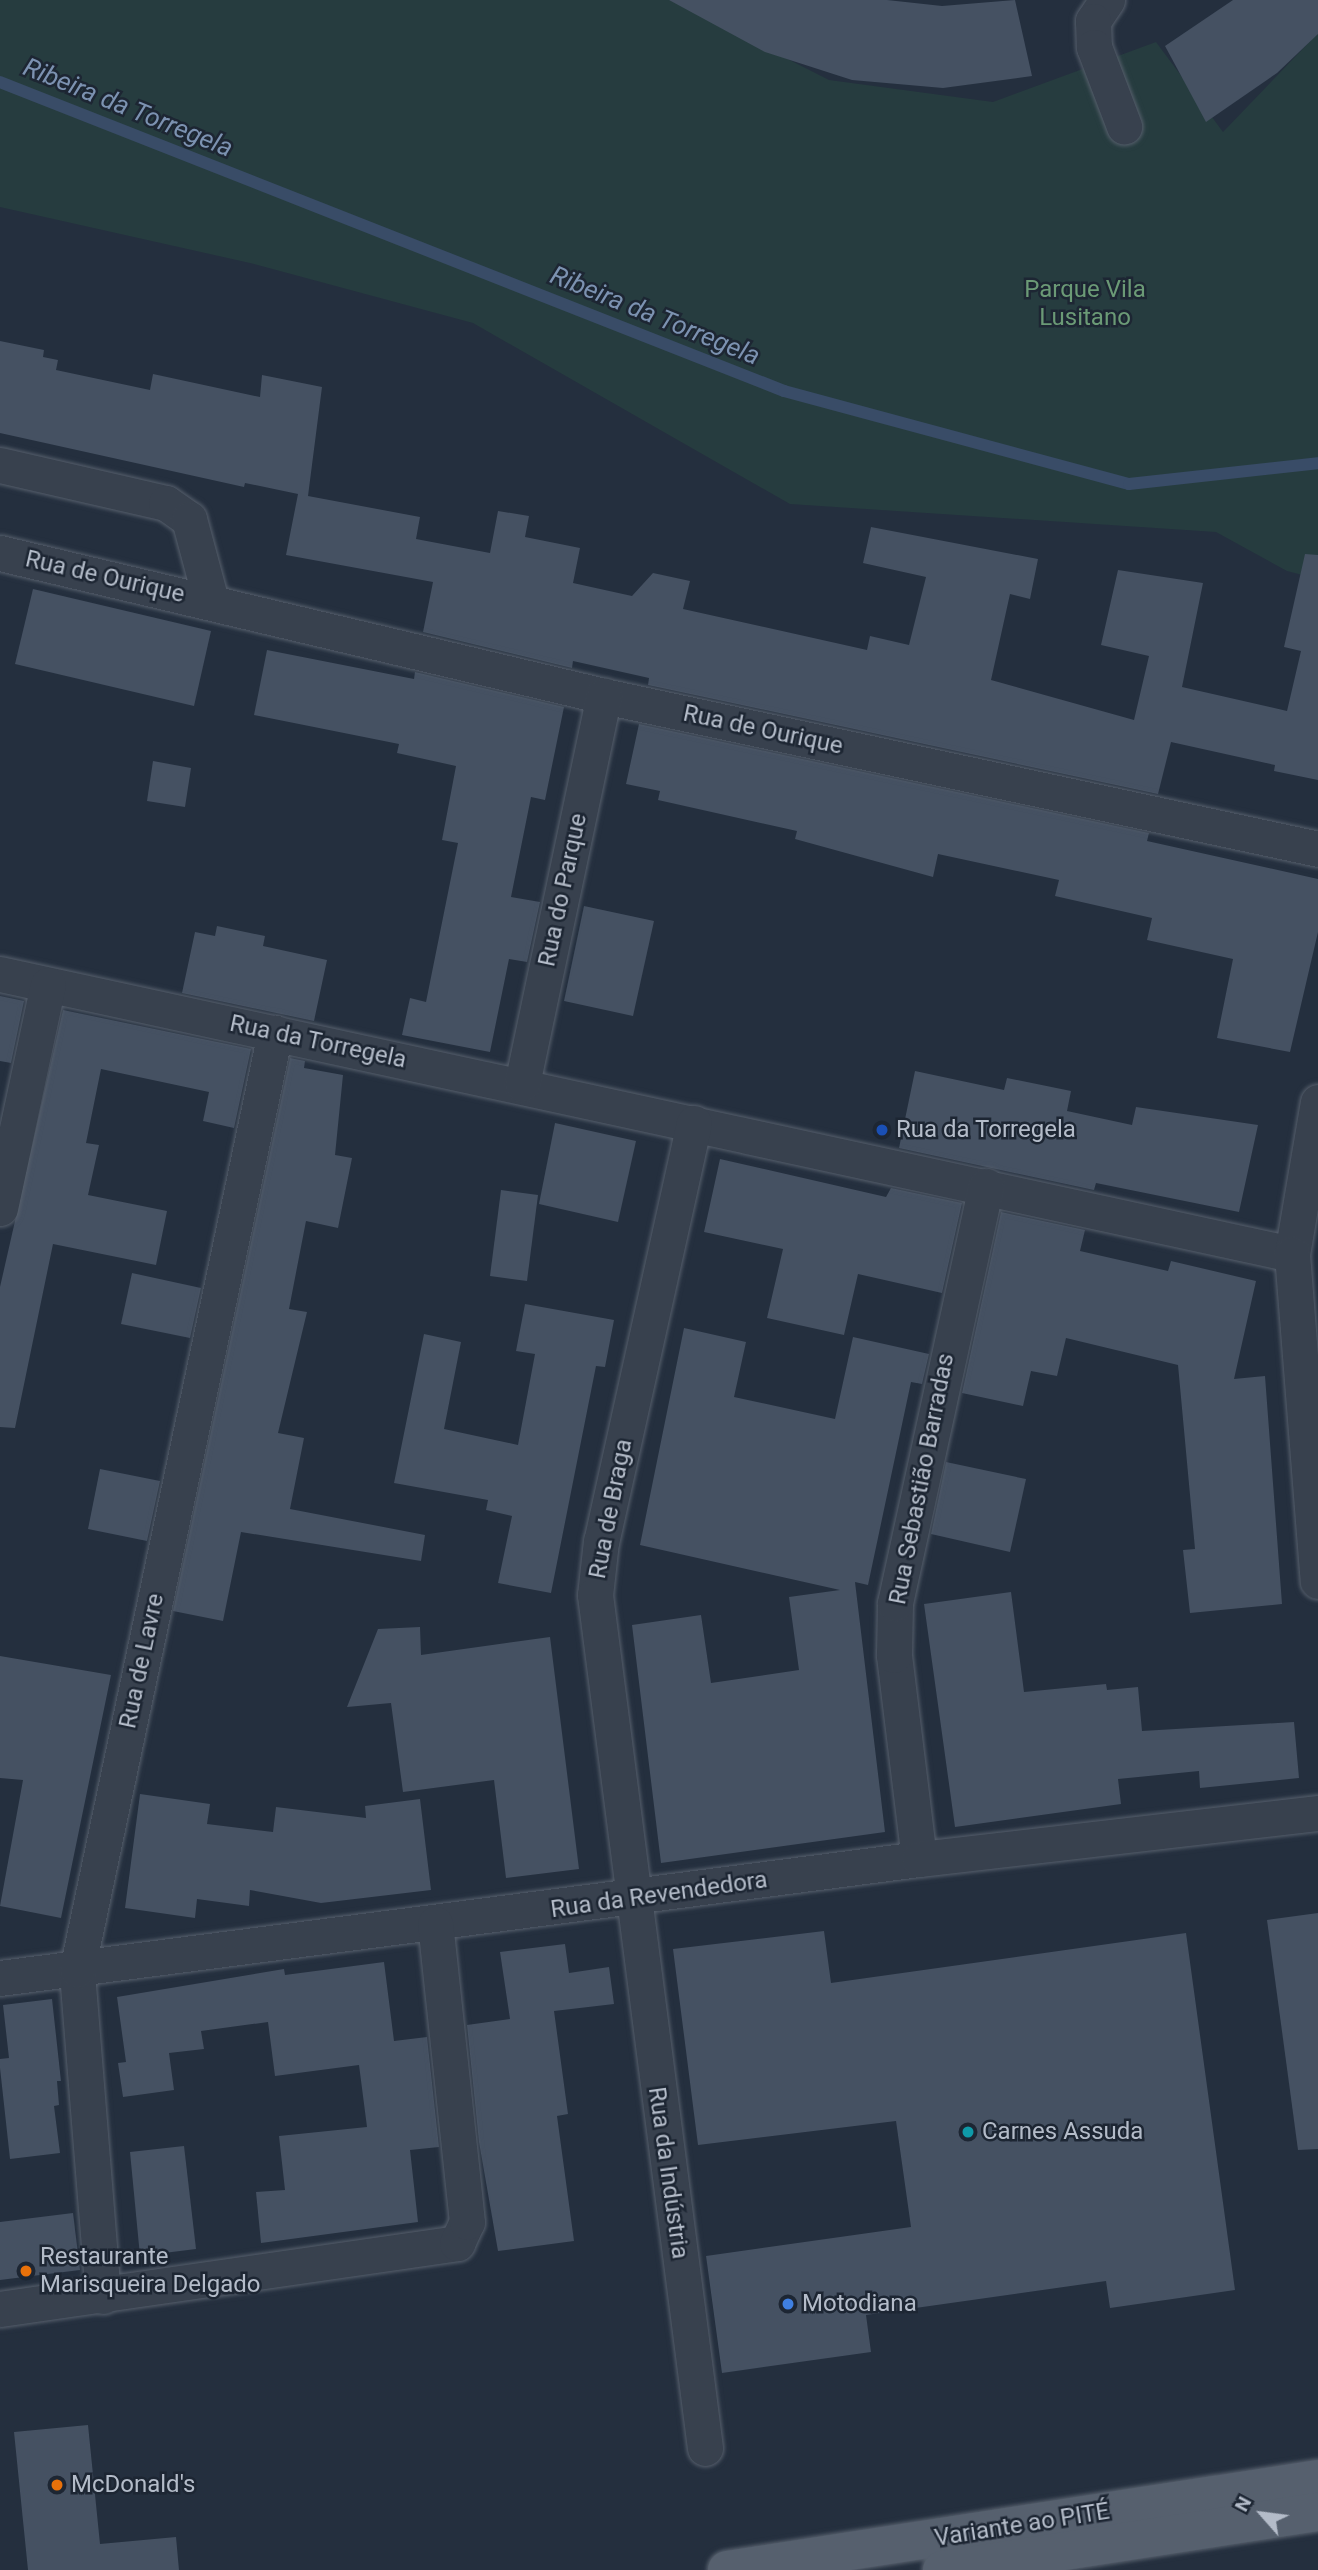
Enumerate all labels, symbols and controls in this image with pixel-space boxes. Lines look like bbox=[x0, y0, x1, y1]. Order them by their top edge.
water label: Ribeira da Torregela bbox=[19, 52, 237, 164]
water label: Ribeira da Torregela bbox=[546, 260, 764, 372]
park label: Parque Vila Lusitano bbox=[1024, 276, 1146, 332]
street label: Rua de Ourique bbox=[23, 545, 187, 609]
street label: Rua de Ourique bbox=[681, 699, 845, 761]
street label: Rua do Parque bbox=[533, 811, 593, 969]
street label: Rua da Torregela bbox=[227, 1009, 409, 1075]
place label: Rua da Torregela bbox=[896, 1116, 1076, 1144]
marker: Rua da Torregela bbox=[874, 1122, 890, 1138]
street label: Rua Sebastião Barradas bbox=[884, 1351, 960, 1607]
street label: Rua de Braga bbox=[583, 1437, 639, 1581]
street label: Rua de Lavre bbox=[114, 1591, 170, 1731]
street label: Rua da Revendedora bbox=[549, 1866, 769, 1924]
street label: Rua da Indústria bbox=[642, 2085, 694, 2261]
place label: Carnes Assuda bbox=[982, 2118, 1143, 2146]
marker: Carnes Assuda bbox=[960, 2124, 976, 2140]
place label: Restaurante Marisqueira Delgado bbox=[40, 2243, 261, 2299]
marker: Restaurante Marisqueira Delgado bbox=[18, 2263, 34, 2279]
place label: Motodiana bbox=[802, 2290, 917, 2318]
marker: Motodiana bbox=[780, 2296, 796, 2312]
place label: McDonald's bbox=[71, 2471, 195, 2499]
marker: McDonald's bbox=[49, 2477, 65, 2493]
north arrow bbox=[1227, 2479, 1297, 2549]
text: N bbox=[1230, 2493, 1256, 2515]
street label: Variante ao PITÉ bbox=[933, 2497, 1111, 2553]

